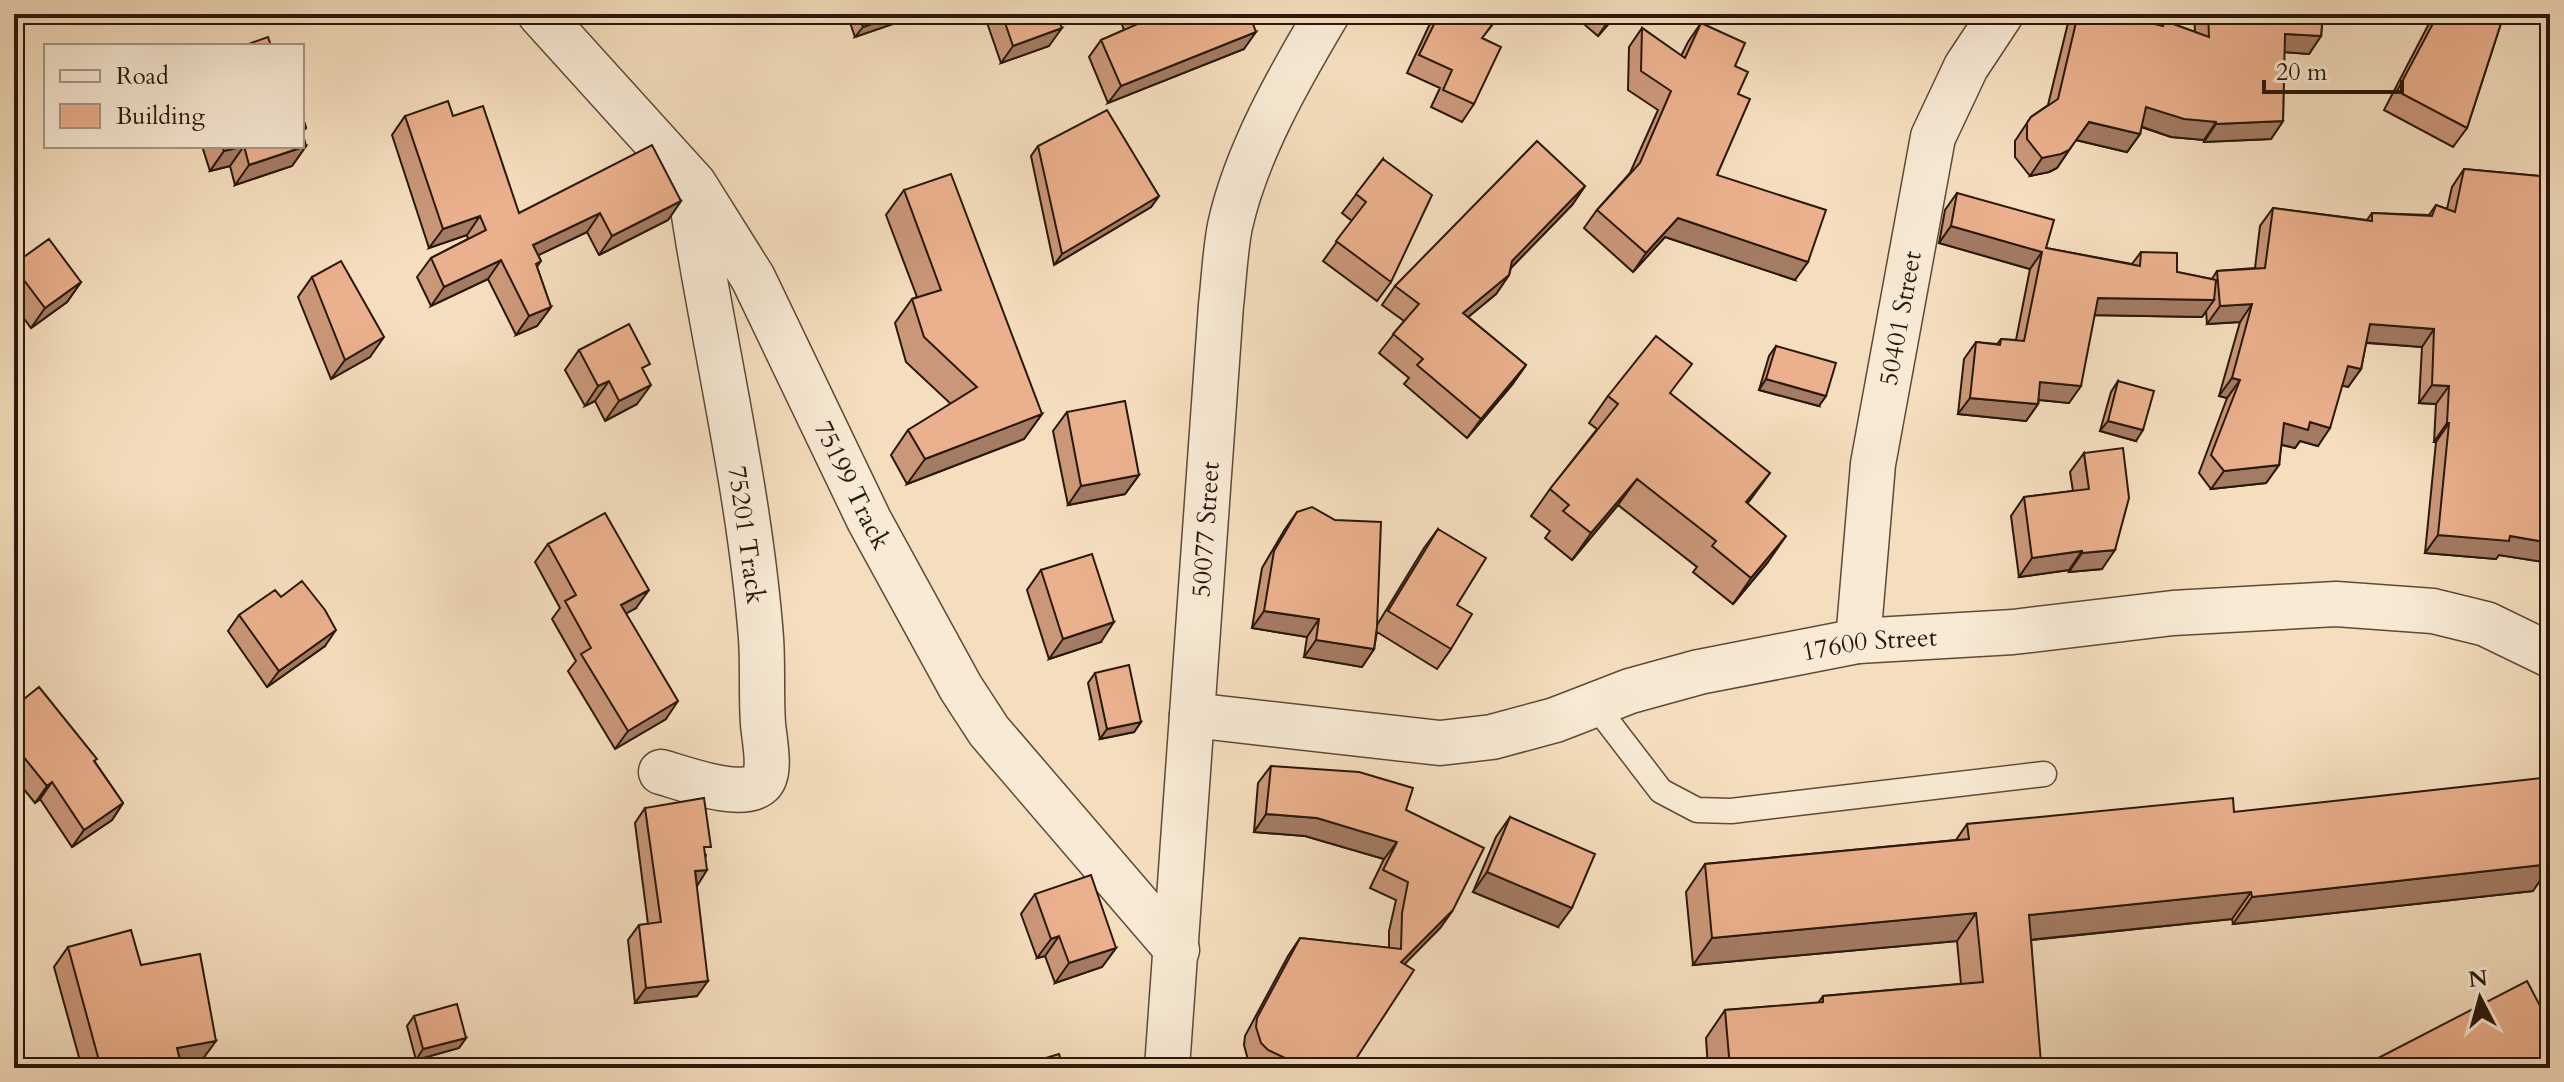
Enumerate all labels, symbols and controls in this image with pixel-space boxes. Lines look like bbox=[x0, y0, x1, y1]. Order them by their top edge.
legend bbox=[44, 44, 304, 148]
scale bar bbox=[2264, 44, 2402, 94]
text: 20 m bbox=[2276, 56, 2328, 89]
text: Road bbox=[116, 60, 169, 93]
text: Building bbox=[116, 100, 206, 133]
street label: 50401 Street bbox=[1871, 248, 1930, 388]
street label: 75199 Track bbox=[806, 415, 899, 556]
street label: 50077 Street bbox=[1183, 460, 1228, 599]
street label: 75201 Track bbox=[719, 464, 774, 606]
street label: 17600 Street bbox=[1799, 619, 1938, 670]
north arrow bbox=[2440, 958, 2520, 1038]
text: N bbox=[2467, 963, 2489, 995]

